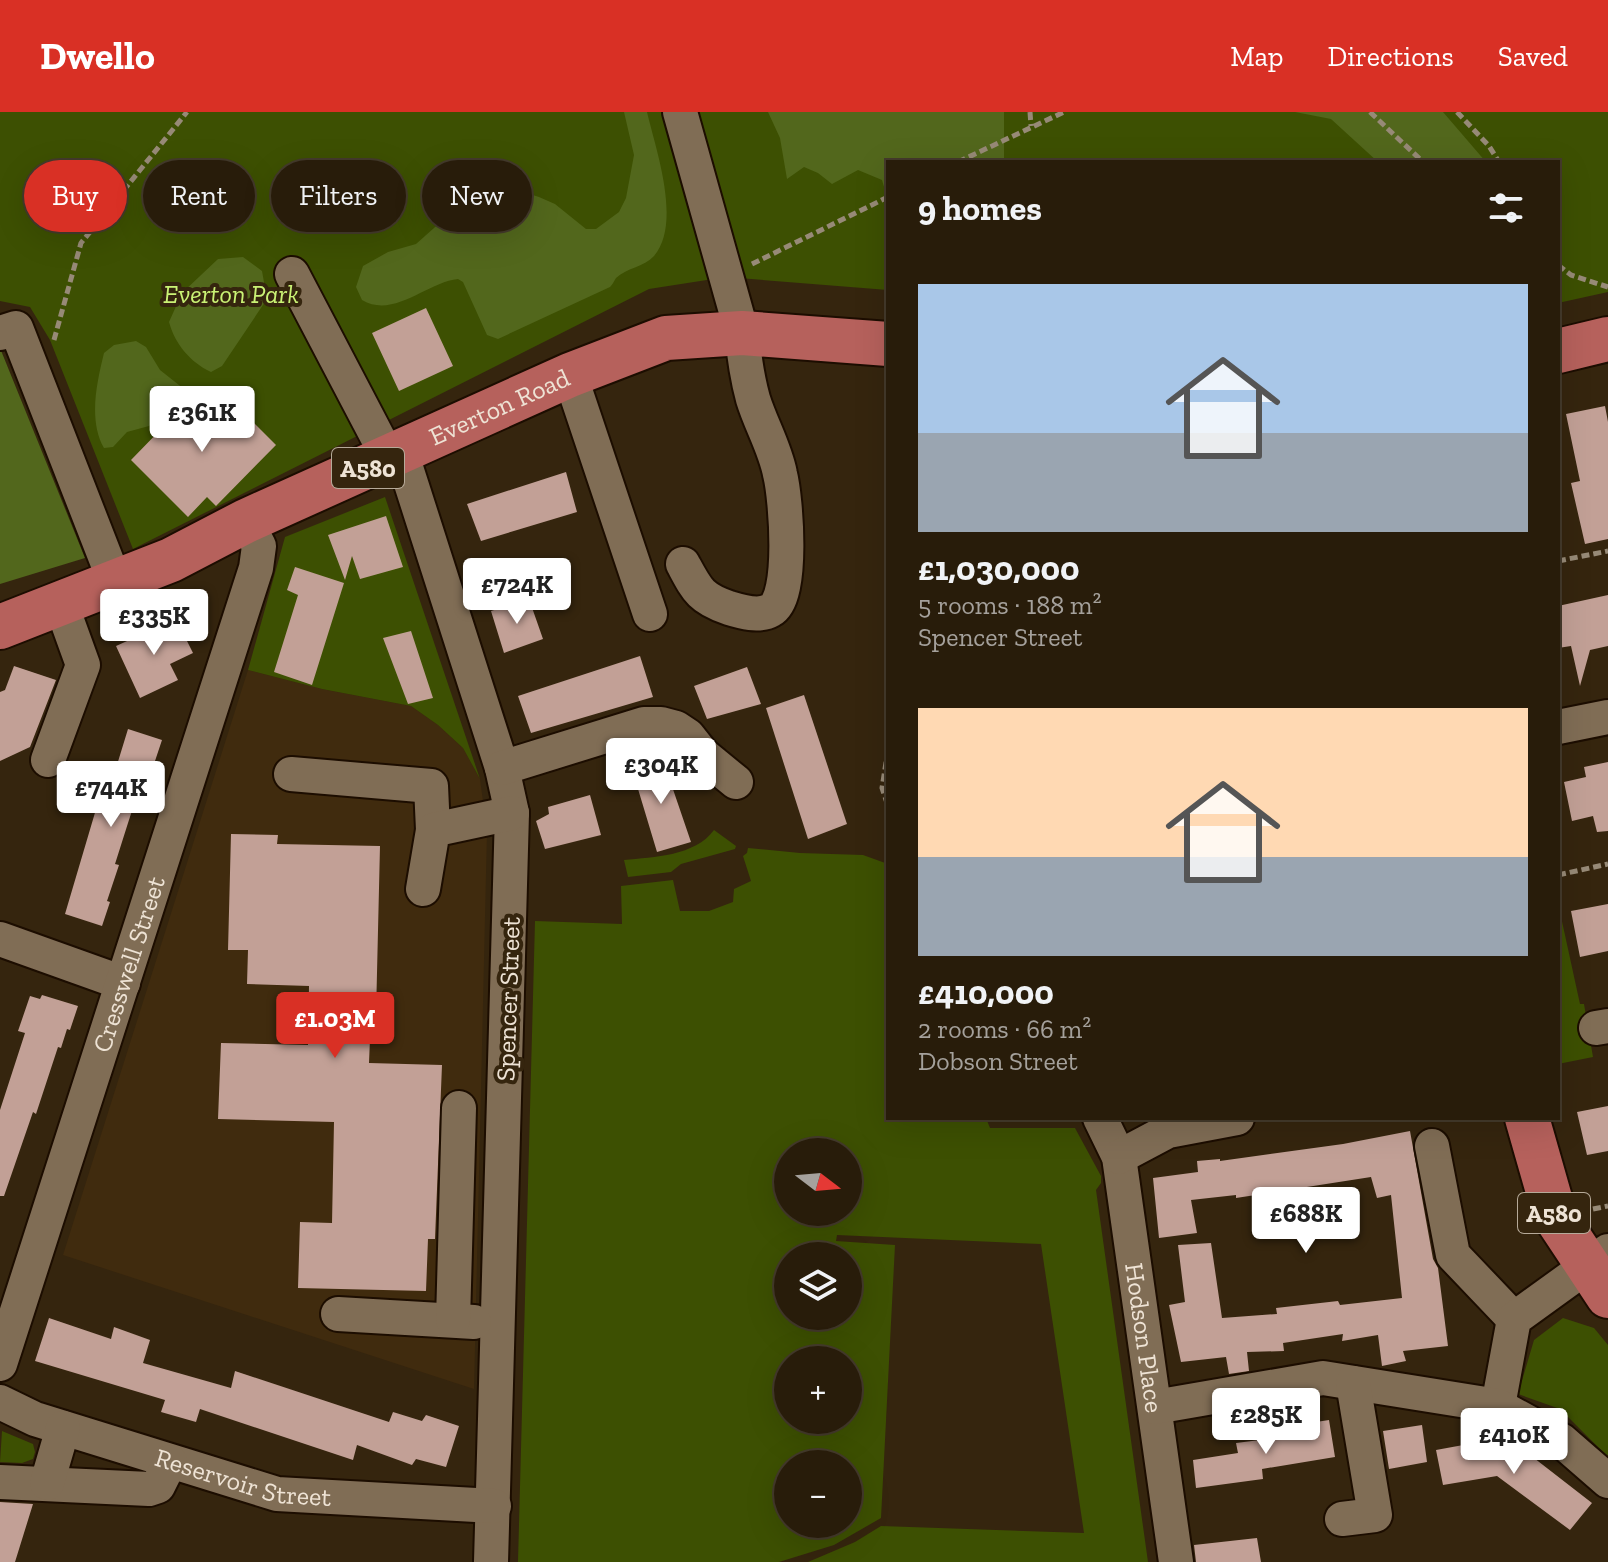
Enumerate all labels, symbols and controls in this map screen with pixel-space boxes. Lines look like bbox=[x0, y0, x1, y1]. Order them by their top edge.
text: Dwello bbox=[40, 33, 155, 79]
text: Map bbox=[1230, 40, 1283, 73]
text: Directions bbox=[1327, 40, 1454, 73]
text: Saved bbox=[1498, 40, 1568, 73]
chip: Buy bbox=[24, 160, 127, 232]
chip: Rent bbox=[143, 160, 255, 232]
chip: Filters bbox=[271, 160, 406, 232]
chip: New bbox=[422, 160, 532, 232]
icon: filters bbox=[1484, 186, 1528, 230]
text: 9 homes bbox=[918, 188, 1042, 229]
park label: Everton Park bbox=[163, 278, 299, 310]
icon: home bbox=[1151, 336, 1295, 480]
street label: Everton Road bbox=[424, 361, 575, 452]
pin: £361K bbox=[146, 386, 258, 454]
text: £361K bbox=[168, 396, 236, 428]
road number: A580 bbox=[332, 448, 404, 488]
text: £1,030,000 bbox=[918, 548, 1080, 589]
pin: £724K bbox=[461, 558, 573, 626]
text: £724K bbox=[481, 568, 553, 600]
pin: £335K bbox=[98, 589, 210, 657]
text: 5 rooms · 188 m² bbox=[918, 589, 1101, 621]
text: £335K bbox=[118, 599, 190, 631]
text: Spencer Street bbox=[918, 621, 1082, 653]
pin: £304K bbox=[605, 738, 717, 806]
text: £304K bbox=[624, 748, 698, 780]
icon: home bbox=[1151, 760, 1295, 904]
pin: £744K bbox=[55, 761, 167, 829]
text: £744K bbox=[75, 771, 147, 803]
street label: Cresswell Street bbox=[85, 872, 172, 1056]
street label: Spencer Street bbox=[489, 916, 527, 1082]
text: £410,000 bbox=[918, 972, 1054, 1013]
pin: £1.03M bbox=[270, 992, 400, 1060]
text: £1.03M bbox=[294, 1002, 376, 1034]
text: 2 rooms · 66 m² bbox=[918, 1013, 1091, 1045]
text: Dobson Street bbox=[918, 1045, 1078, 1077]
north arrow bbox=[774, 1138, 862, 1226]
map controls bbox=[774, 1138, 862, 1538]
pin: £688K bbox=[1250, 1187, 1362, 1255]
road number: A580 bbox=[1518, 1193, 1590, 1233]
text: £688K bbox=[1270, 1197, 1342, 1229]
button: layers bbox=[774, 1242, 862, 1330]
street label: Hodson Place bbox=[1118, 1261, 1171, 1415]
button: + bbox=[774, 1346, 862, 1434]
pin: £285K bbox=[1210, 1388, 1322, 1456]
text: £285K bbox=[1230, 1398, 1302, 1430]
pin: £410K bbox=[1458, 1408, 1570, 1476]
text: £410K bbox=[1479, 1418, 1549, 1450]
street label: Reservoir Street bbox=[151, 1441, 332, 1513]
button: − bbox=[774, 1450, 862, 1538]

